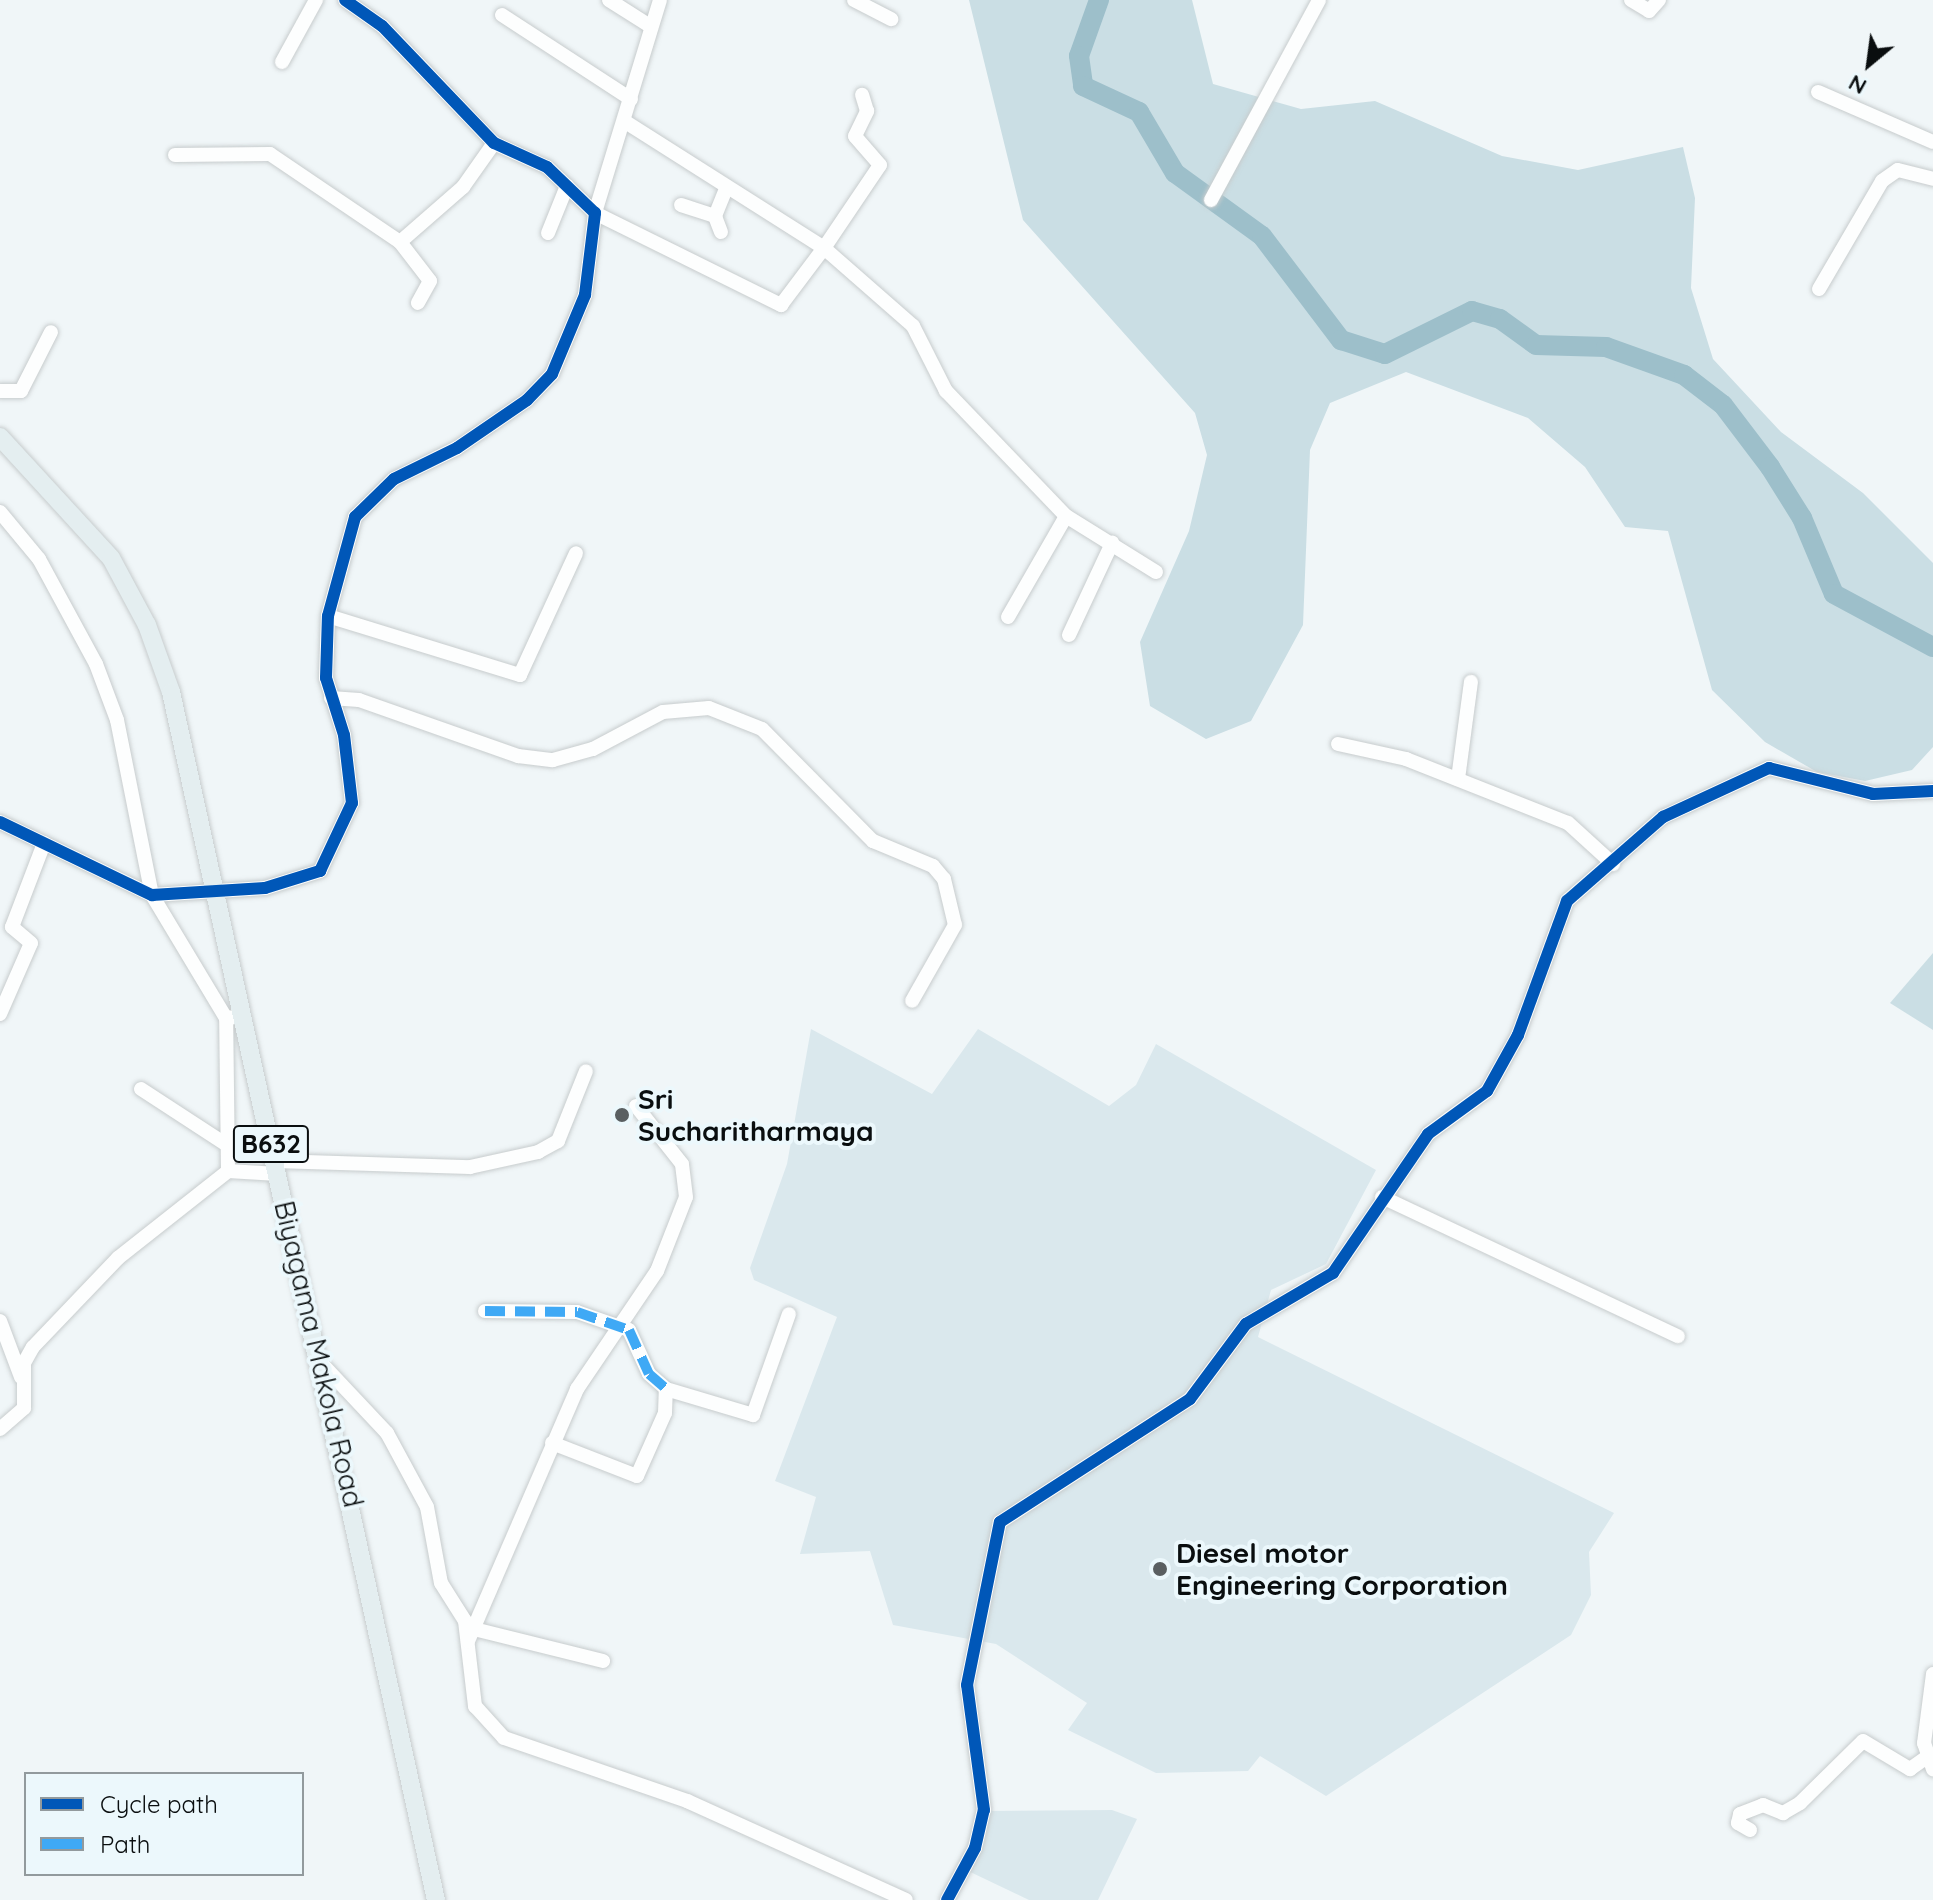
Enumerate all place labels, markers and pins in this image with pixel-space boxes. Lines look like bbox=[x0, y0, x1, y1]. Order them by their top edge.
place label: Sri Sucharitharmaya bbox=[638, 1082, 873, 1148]
marker: Sri Sucharitharmaya bbox=[613, 1106, 631, 1124]
place label: Diesel motor Engineering Corporation bbox=[1176, 1536, 1508, 1602]
marker: Diesel motor Engineering Corporation bbox=[1151, 1560, 1169, 1578]

